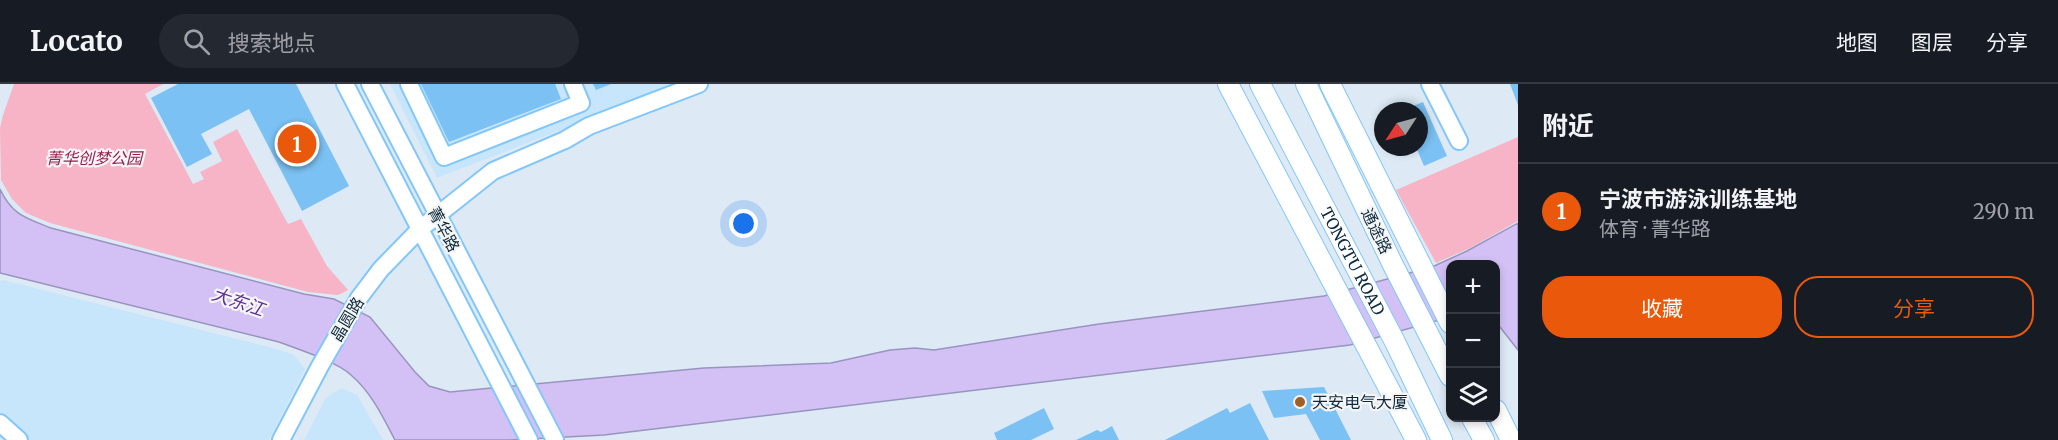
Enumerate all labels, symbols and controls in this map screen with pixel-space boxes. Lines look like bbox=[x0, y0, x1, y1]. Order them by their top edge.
search box bbox=[159, 14, 579, 68]
text: Locato bbox=[30, 23, 123, 59]
icon: search bbox=[180, 25, 213, 58]
text: 搜索地点 bbox=[228, 29, 316, 57]
text: 地图 bbox=[1836, 29, 1878, 56]
text: 图层 bbox=[1911, 29, 1953, 56]
text: 分享 bbox=[1986, 29, 2028, 56]
north arrow bbox=[1374, 102, 1428, 156]
text: 附近 bbox=[1542, 109, 1594, 142]
pin: 1 bbox=[278, 122, 316, 166]
park label: 菁华创梦公园 bbox=[46, 148, 144, 168]
text: 宁波市游泳训练基地 bbox=[1599, 185, 1797, 213]
text: 1 bbox=[1557, 199, 1566, 224]
text: 290 m bbox=[1973, 199, 2034, 224]
street label: 菁华路 bbox=[424, 203, 464, 255]
street label: TONGTU ROAD bbox=[1316, 204, 1389, 319]
street label: 通途路 bbox=[1357, 205, 1397, 257]
your location bbox=[729, 209, 758, 238]
text: 体育 · 菁华路 bbox=[1599, 216, 1711, 241]
map controls bbox=[1446, 260, 1500, 422]
button: + bbox=[1446, 260, 1500, 314]
button: 收藏 bbox=[1542, 276, 1782, 338]
button: 分享 bbox=[1794, 276, 2034, 338]
water label: 大东江 bbox=[209, 282, 269, 322]
street label: 晶圆路 bbox=[326, 293, 368, 345]
button: − bbox=[1446, 314, 1500, 368]
button: layers bbox=[1446, 368, 1500, 422]
place label: 天安电气大厦 bbox=[1312, 392, 1408, 412]
marker: 天安电气大厦 bbox=[1293, 395, 1307, 409]

